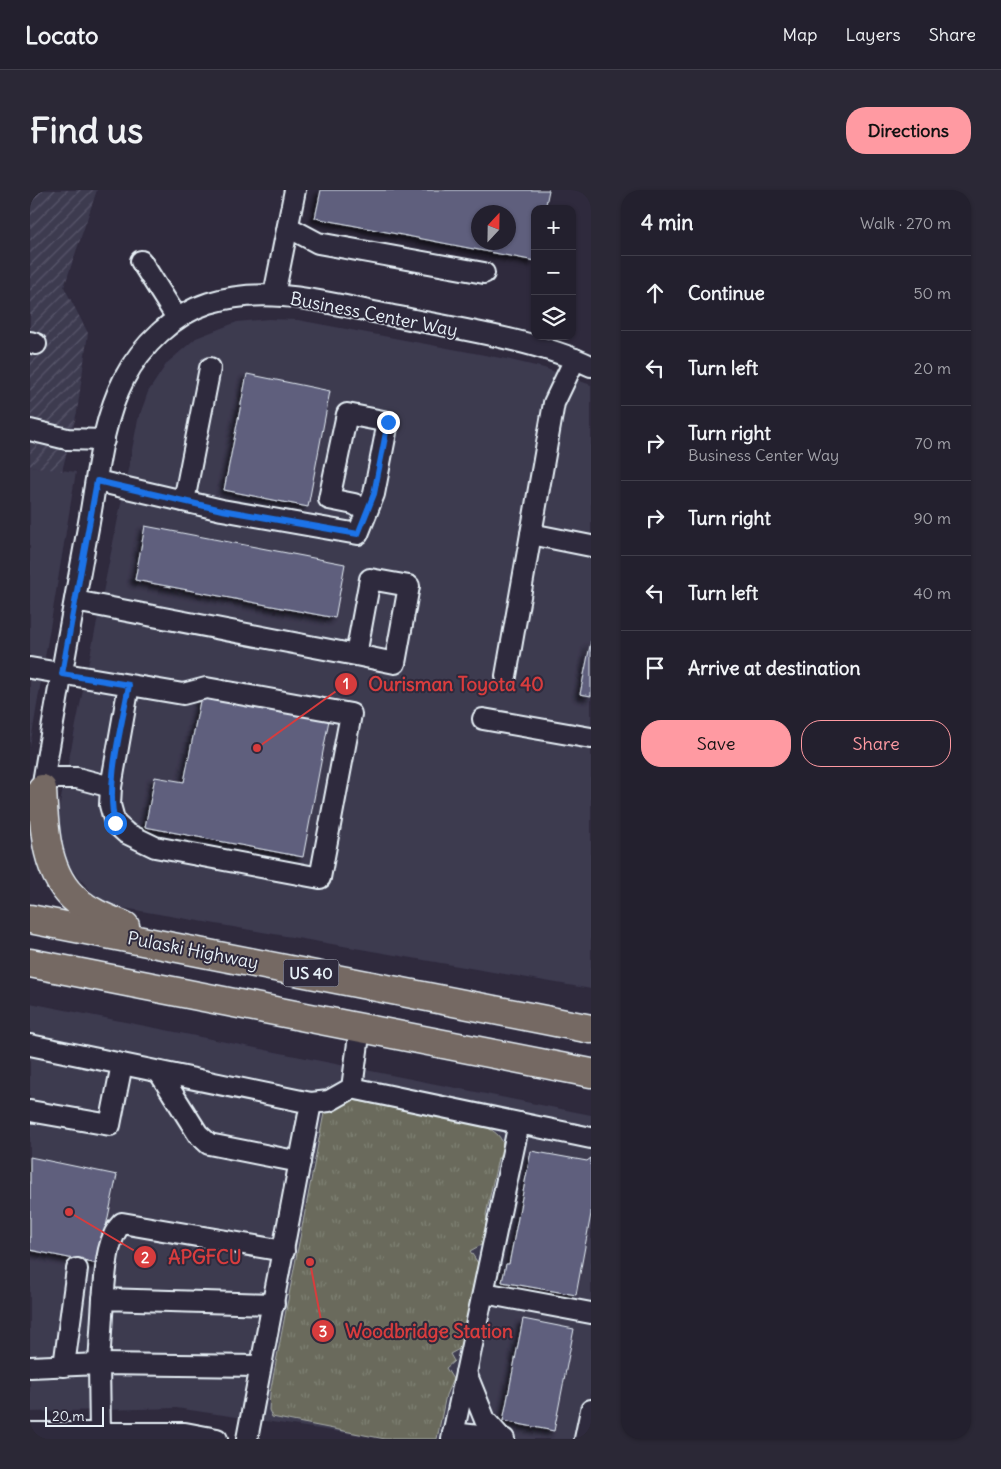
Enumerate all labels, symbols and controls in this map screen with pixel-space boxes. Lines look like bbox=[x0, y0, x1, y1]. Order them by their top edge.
text: Locato bbox=[25, 20, 99, 50]
text: Map bbox=[782, 23, 817, 46]
text: Layers bbox=[845, 23, 901, 46]
text: Share bbox=[929, 23, 976, 46]
button: Directions bbox=[846, 107, 971, 154]
text: Find us bbox=[30, 108, 143, 152]
north arrow bbox=[471, 205, 516, 250]
map controls bbox=[531, 205, 576, 340]
button: + bbox=[531, 205, 576, 250]
text: 4 min bbox=[641, 209, 693, 236]
text: Walk · 270 m bbox=[860, 213, 951, 233]
button: − bbox=[531, 250, 576, 295]
icon: ahead bbox=[641, 279, 669, 307]
text: Continue bbox=[688, 281, 765, 305]
text: 50 m bbox=[913, 283, 951, 303]
street label: Business Center Way bbox=[288, 286, 460, 342]
button: layers bbox=[531, 295, 576, 340]
icon: left bbox=[641, 354, 669, 382]
text: Turn left bbox=[688, 356, 758, 380]
text: 20 m bbox=[914, 358, 951, 378]
route end bbox=[377, 411, 400, 434]
text: Turn right bbox=[688, 421, 771, 445]
icon: right bbox=[641, 429, 669, 457]
text: 70 m bbox=[915, 433, 951, 453]
text: Business Center Way bbox=[688, 445, 839, 465]
icon: right bbox=[641, 504, 669, 532]
text: Turn right bbox=[688, 506, 771, 530]
text: 90 m bbox=[913, 508, 951, 528]
icon: left bbox=[641, 579, 669, 607]
text: Turn left bbox=[688, 581, 758, 605]
text: 40 m bbox=[913, 583, 951, 603]
icon: arrive bbox=[641, 654, 669, 682]
text: Arrive at destination bbox=[688, 656, 861, 680]
callout: Ourisman Toyota 40 bbox=[333, 667, 554, 701]
text: Ourisman Toyota 40 bbox=[368, 672, 544, 696]
text: 1 bbox=[343, 674, 349, 693]
button: Save bbox=[641, 720, 791, 767]
button: Share bbox=[801, 720, 951, 767]
route start bbox=[104, 812, 127, 835]
street label: Pulaski Highway bbox=[125, 926, 261, 974]
road number: US 40 bbox=[284, 960, 338, 986]
callout: APGFCU bbox=[133, 1240, 251, 1274]
text: APGFCU bbox=[168, 1245, 242, 1269]
text: 2 bbox=[141, 1248, 149, 1267]
callout: Woodbridge Station bbox=[310, 1314, 523, 1348]
text: Woodbridge Station bbox=[345, 1319, 513, 1343]
text: 3 bbox=[319, 1322, 327, 1341]
scale bar bbox=[45, 1404, 104, 1427]
text: 20 m bbox=[52, 1407, 85, 1425]

